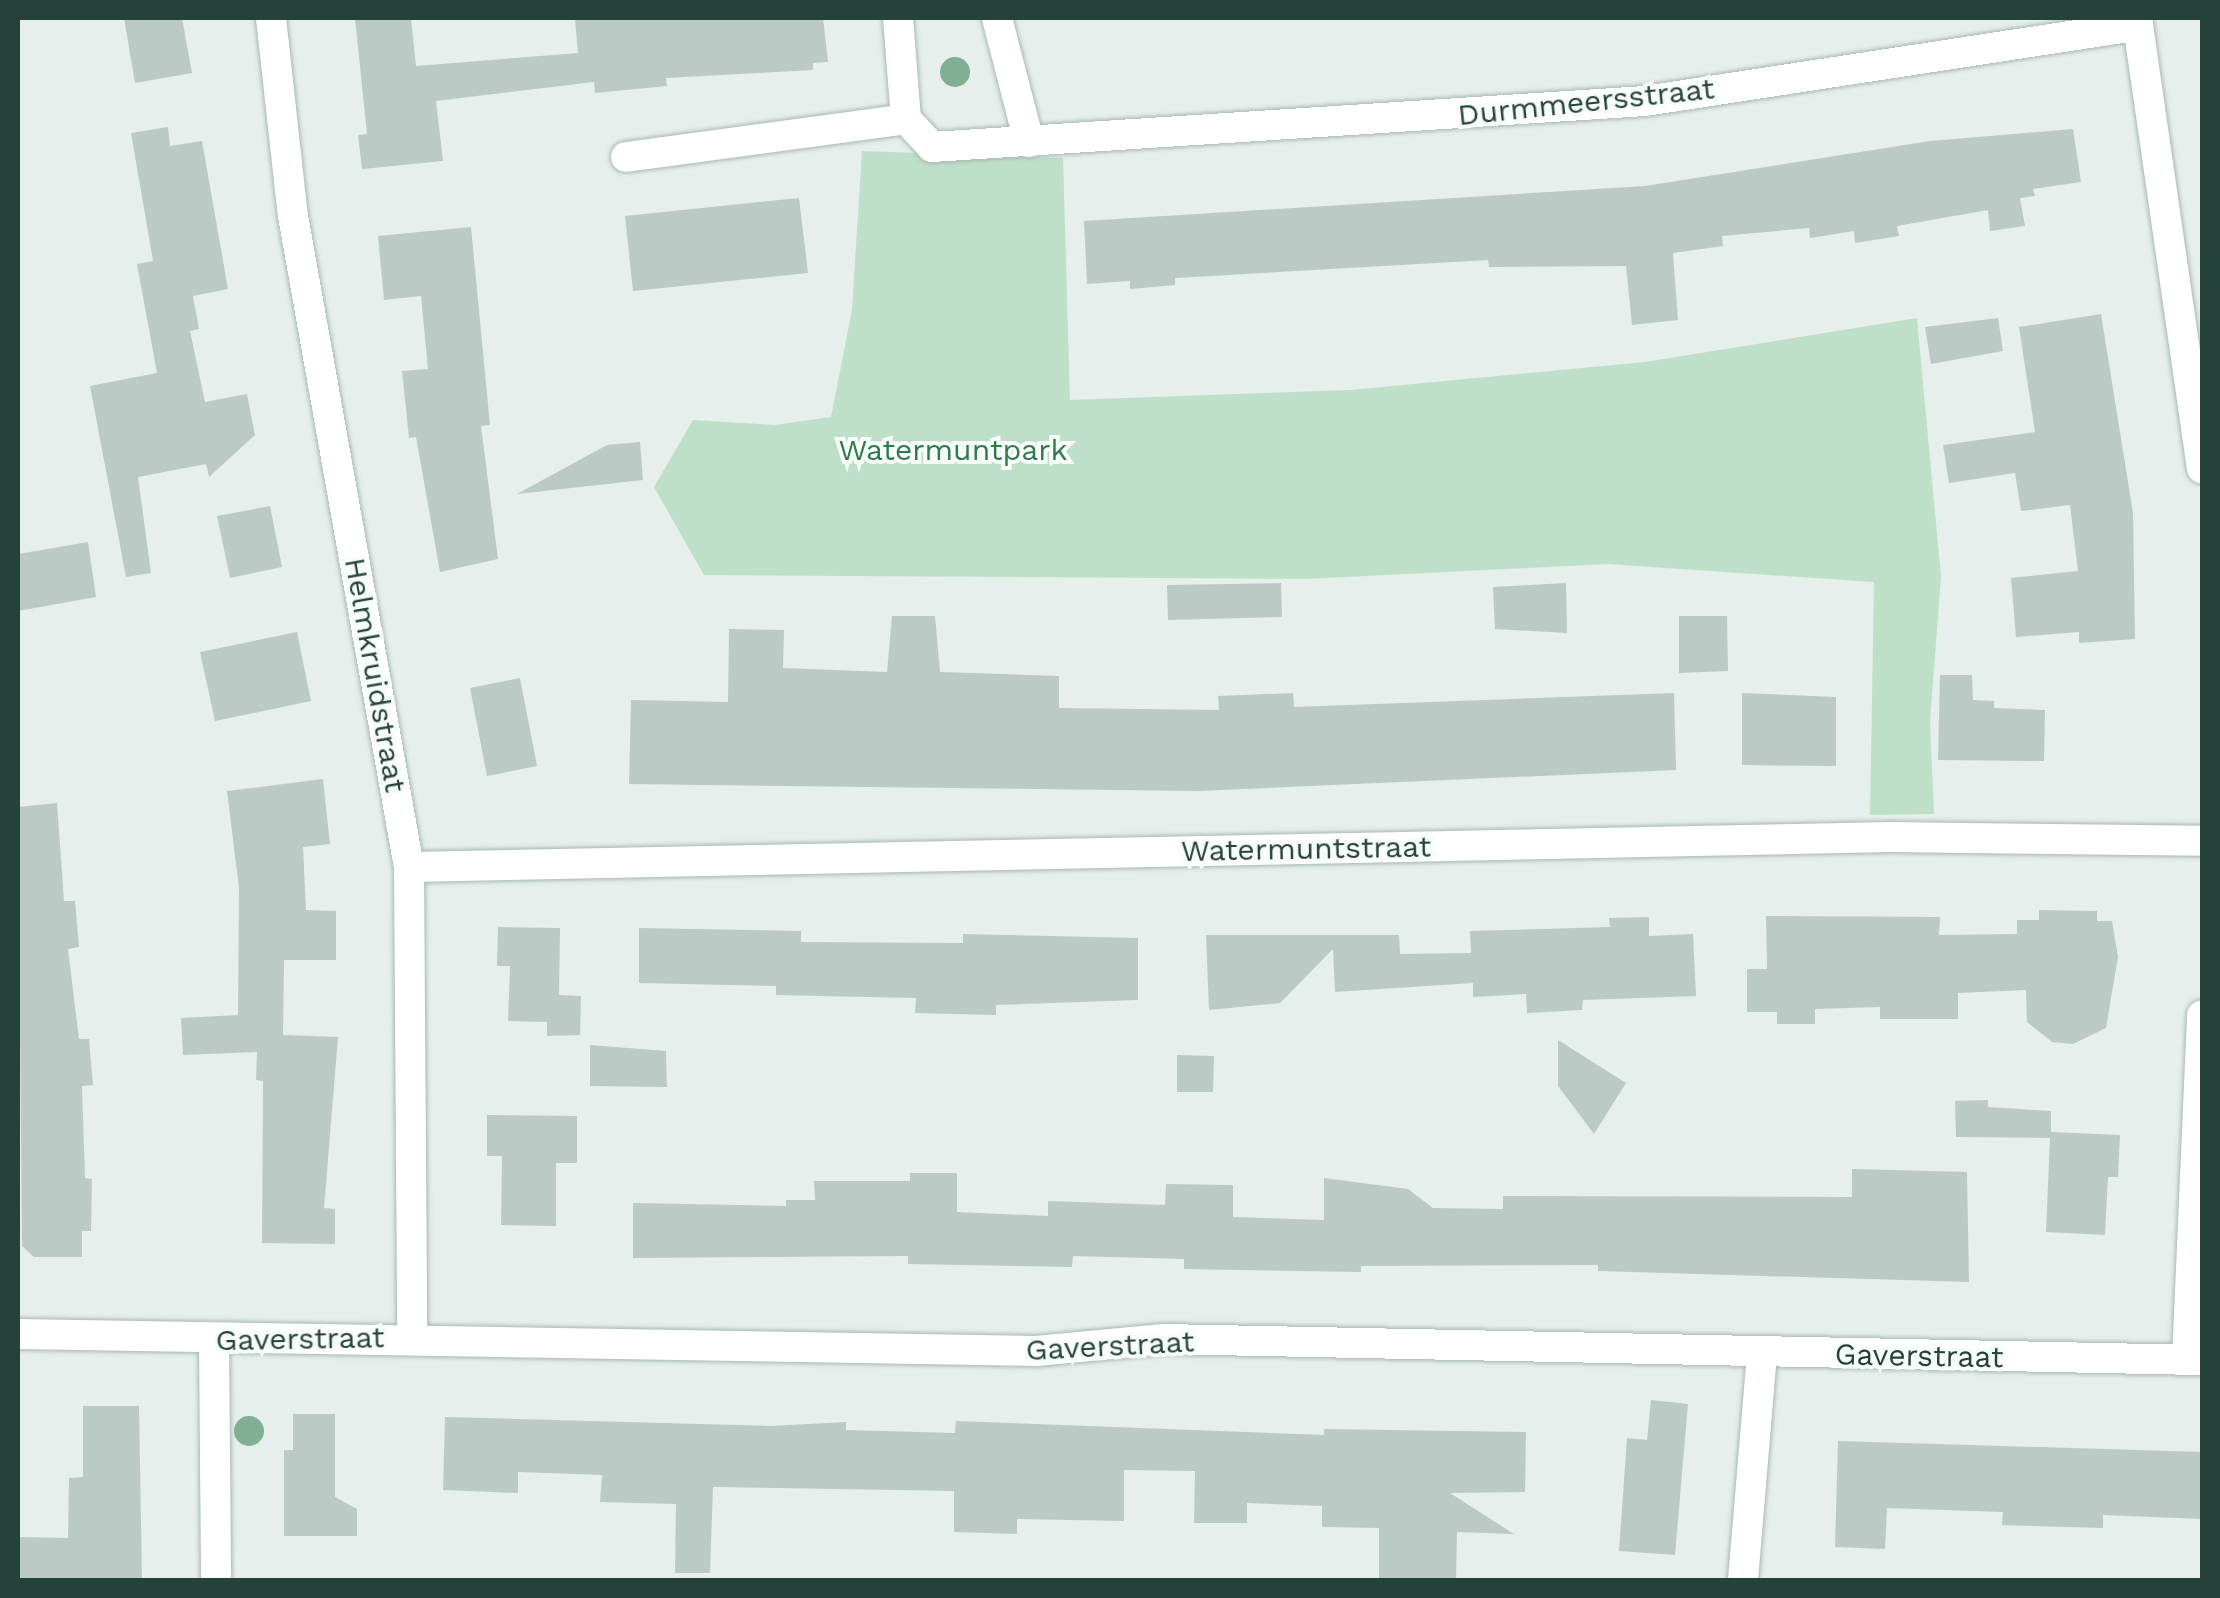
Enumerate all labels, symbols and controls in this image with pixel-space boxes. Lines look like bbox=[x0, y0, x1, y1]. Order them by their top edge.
street label: Durmmeersstraat bbox=[1456, 71, 1716, 133]
park label: Watermuntpark bbox=[838, 432, 1068, 468]
street label: Helmkruidstraat bbox=[337, 555, 413, 795]
street label: Watermuntstraat bbox=[1181, 829, 1431, 869]
street label: Gaverstraat bbox=[215, 1320, 385, 1358]
street label: Gaverstraat bbox=[1025, 1324, 1195, 1368]
street label: Gaverstraat bbox=[1834, 1337, 2004, 1375]

